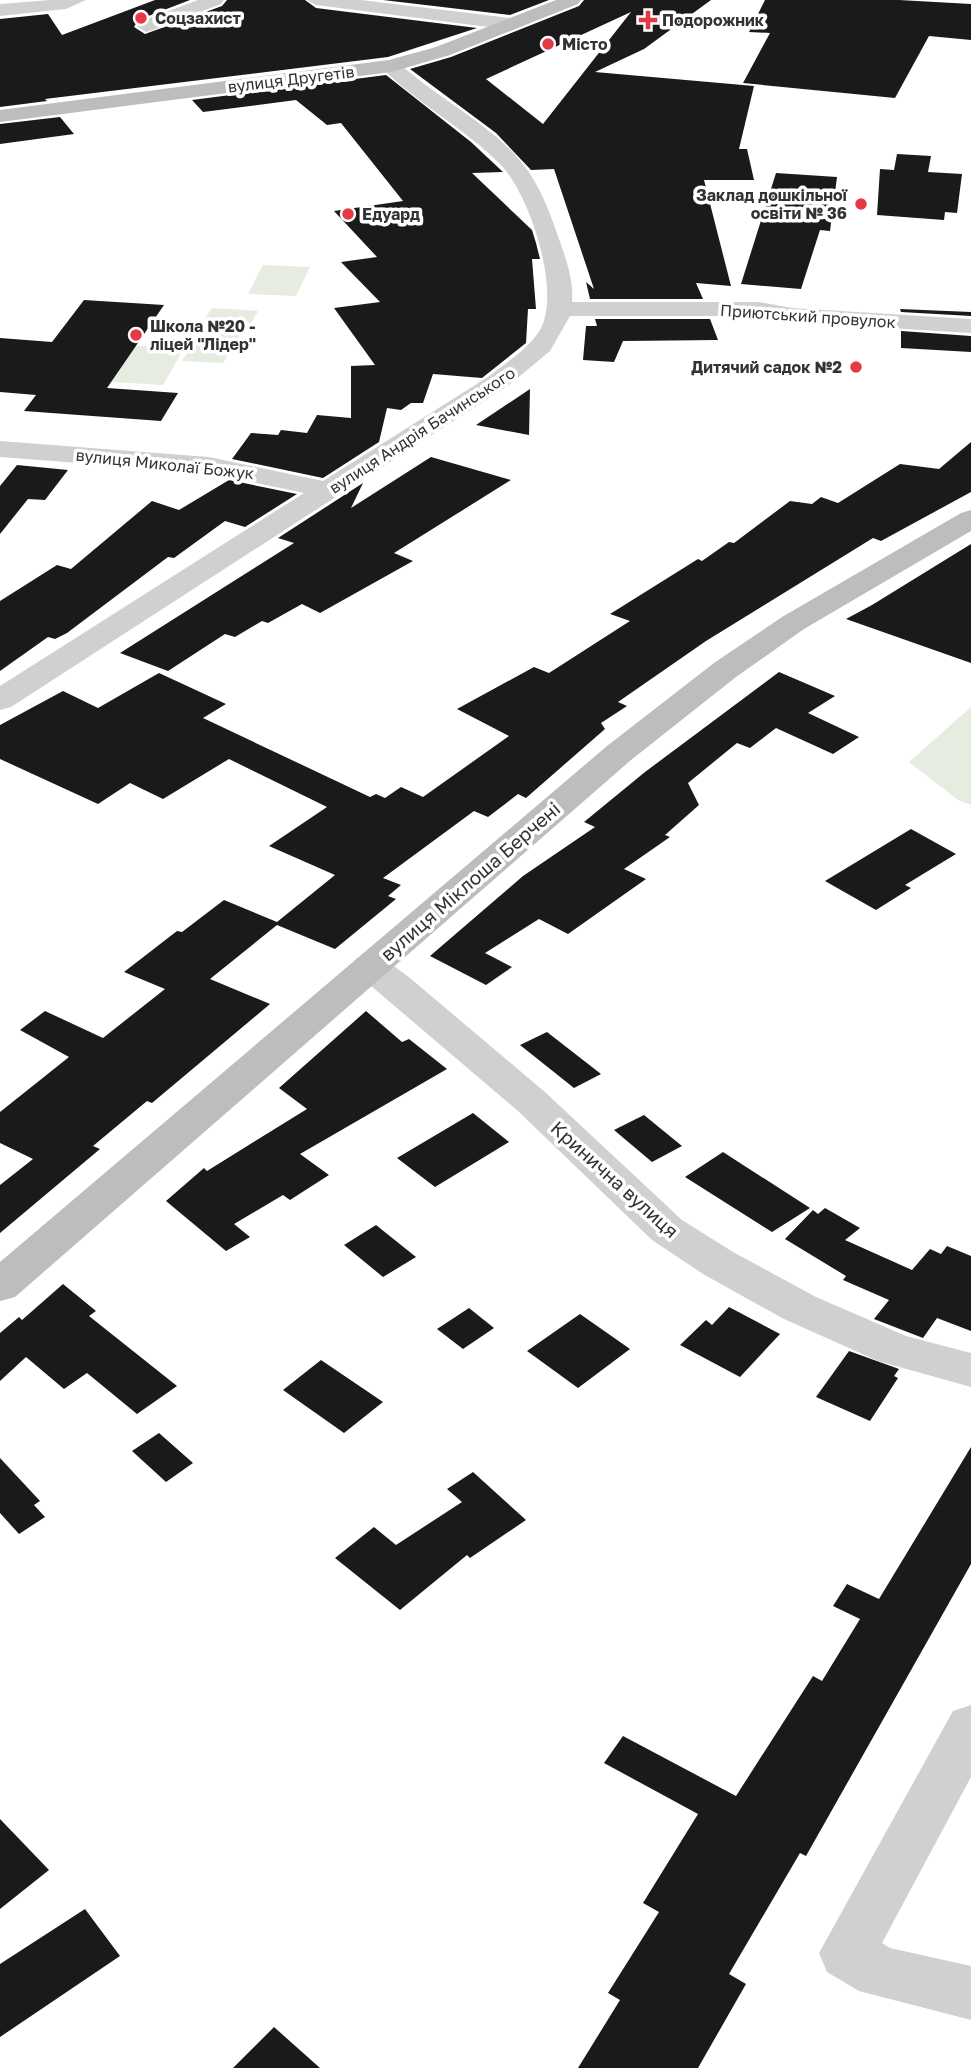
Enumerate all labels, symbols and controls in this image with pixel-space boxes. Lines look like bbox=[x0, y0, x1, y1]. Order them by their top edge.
place label: Соцзахист bbox=[155, 8, 241, 28]
marker: Соцзахист bbox=[133, 10, 149, 26]
place label: Подорожник bbox=[662, 10, 765, 30]
marker: Подорожник bbox=[640, 12, 656, 28]
place label: Місто bbox=[562, 34, 608, 54]
marker: Місто bbox=[540, 36, 556, 52]
street label: вулиця Другетів bbox=[227, 61, 355, 97]
place label: Заклад дошкільної освіти № 36 bbox=[696, 185, 849, 223]
marker: Заклад дошкільної освіти № 36 bbox=[853, 196, 869, 212]
place label: Едуард bbox=[362, 204, 420, 224]
marker: Едуард bbox=[340, 206, 356, 222]
street label: Приютський провулок bbox=[720, 300, 896, 332]
place label: Школа №20 - ліцей "Лідер" bbox=[150, 316, 256, 354]
marker: Школа №20 - ліцей "Лідер" bbox=[128, 327, 144, 343]
place label: Дитячий садок №2 bbox=[691, 357, 842, 377]
marker: Дитячий садок №2 bbox=[848, 359, 864, 375]
street label: вулиця Андрія Бачинського bbox=[325, 362, 519, 498]
street label: вулиця Миколаї Божук bbox=[75, 445, 255, 483]
street label: вулиця Міклоша Берчені bbox=[375, 797, 565, 965]
street label: Кринична вулиця bbox=[547, 1116, 683, 1242]

